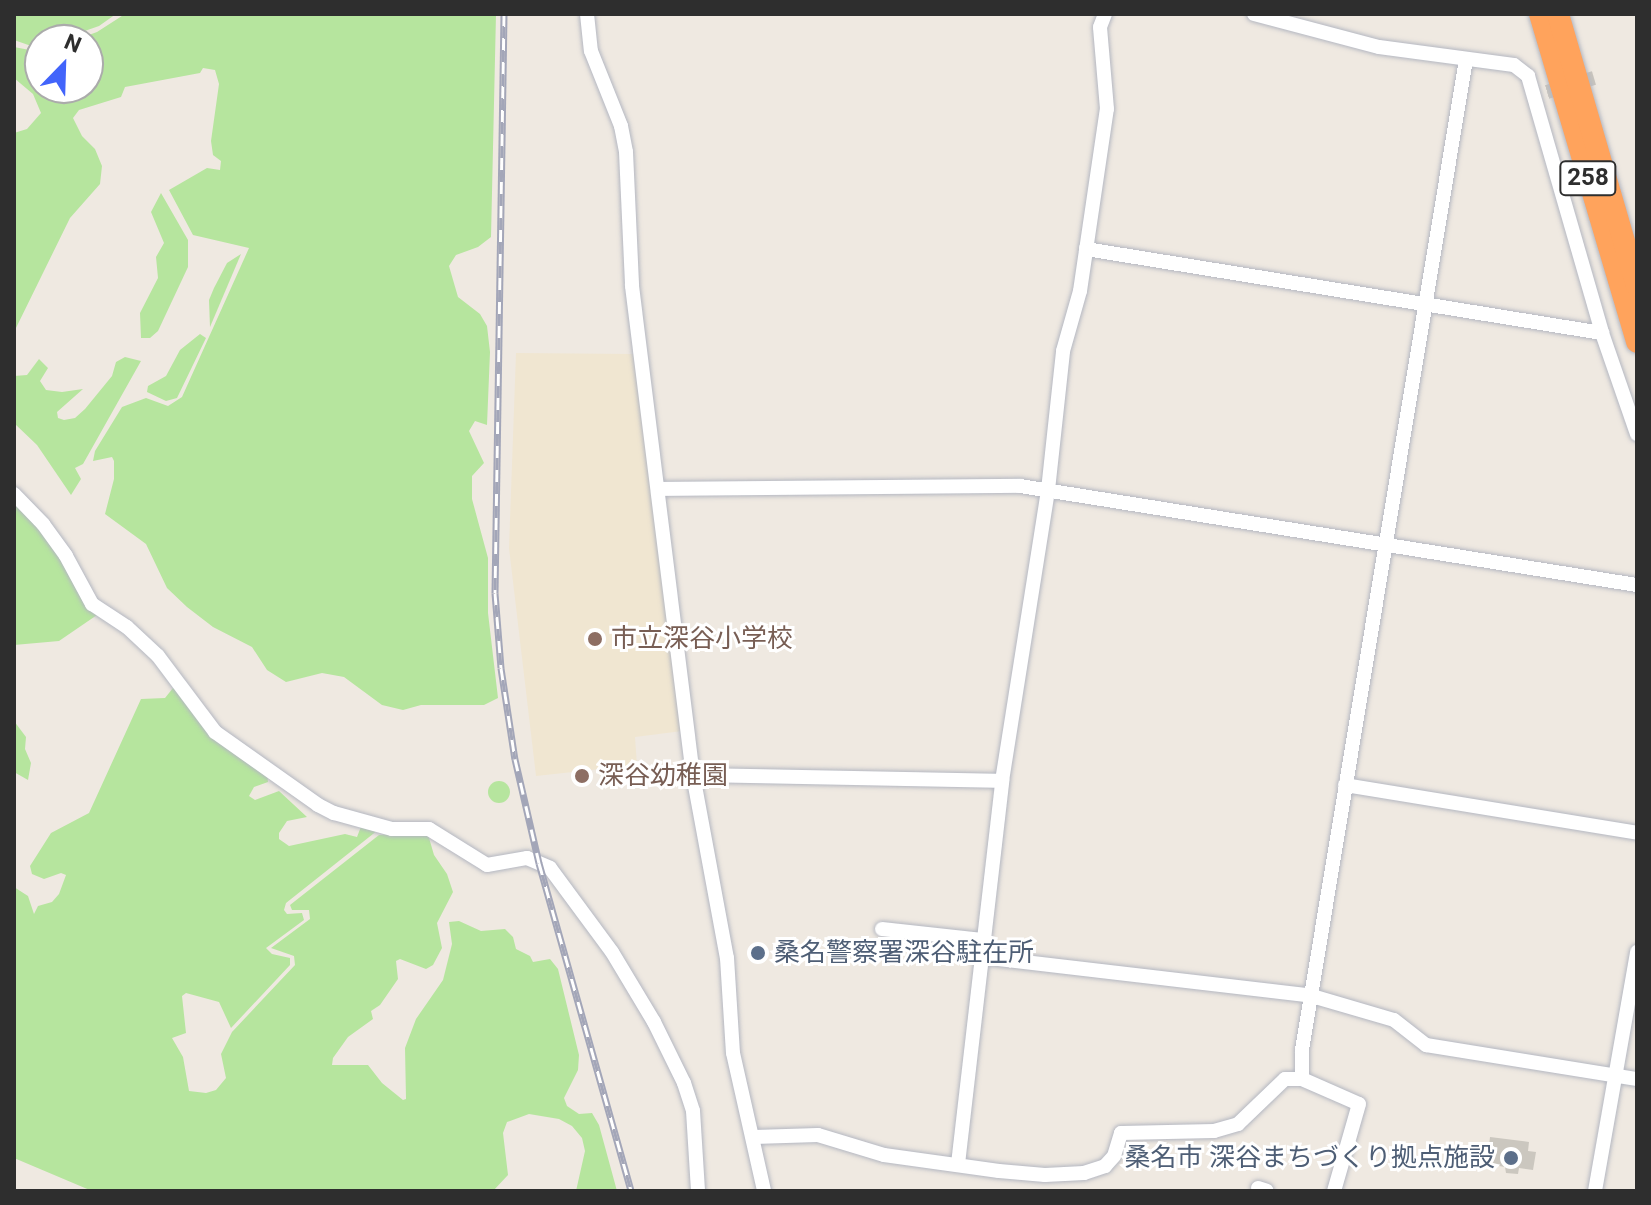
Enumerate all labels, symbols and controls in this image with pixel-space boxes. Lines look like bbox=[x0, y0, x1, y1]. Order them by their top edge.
north arrow bbox=[24, 24, 104, 104]
text: N bbox=[61, 29, 85, 58]
road number: 258 bbox=[1558, 158, 1618, 198]
place label: 市立深谷小学校 bbox=[611, 623, 793, 655]
marker: 市立深谷小学校 bbox=[586, 630, 604, 648]
place label: 深谷幼稚園 bbox=[598, 760, 728, 792]
marker: 深谷幼稚園 bbox=[573, 767, 591, 785]
place label: 桑名警察署深谷駐在所 bbox=[774, 937, 1034, 969]
marker: 桑名警察署深谷駐在所 bbox=[749, 944, 767, 962]
place label: 桑名市 深谷まちづくり拠点施設 bbox=[1125, 1142, 1495, 1174]
marker: 桑名市 深谷まちづくり拠点施設 bbox=[1502, 1149, 1520, 1167]

